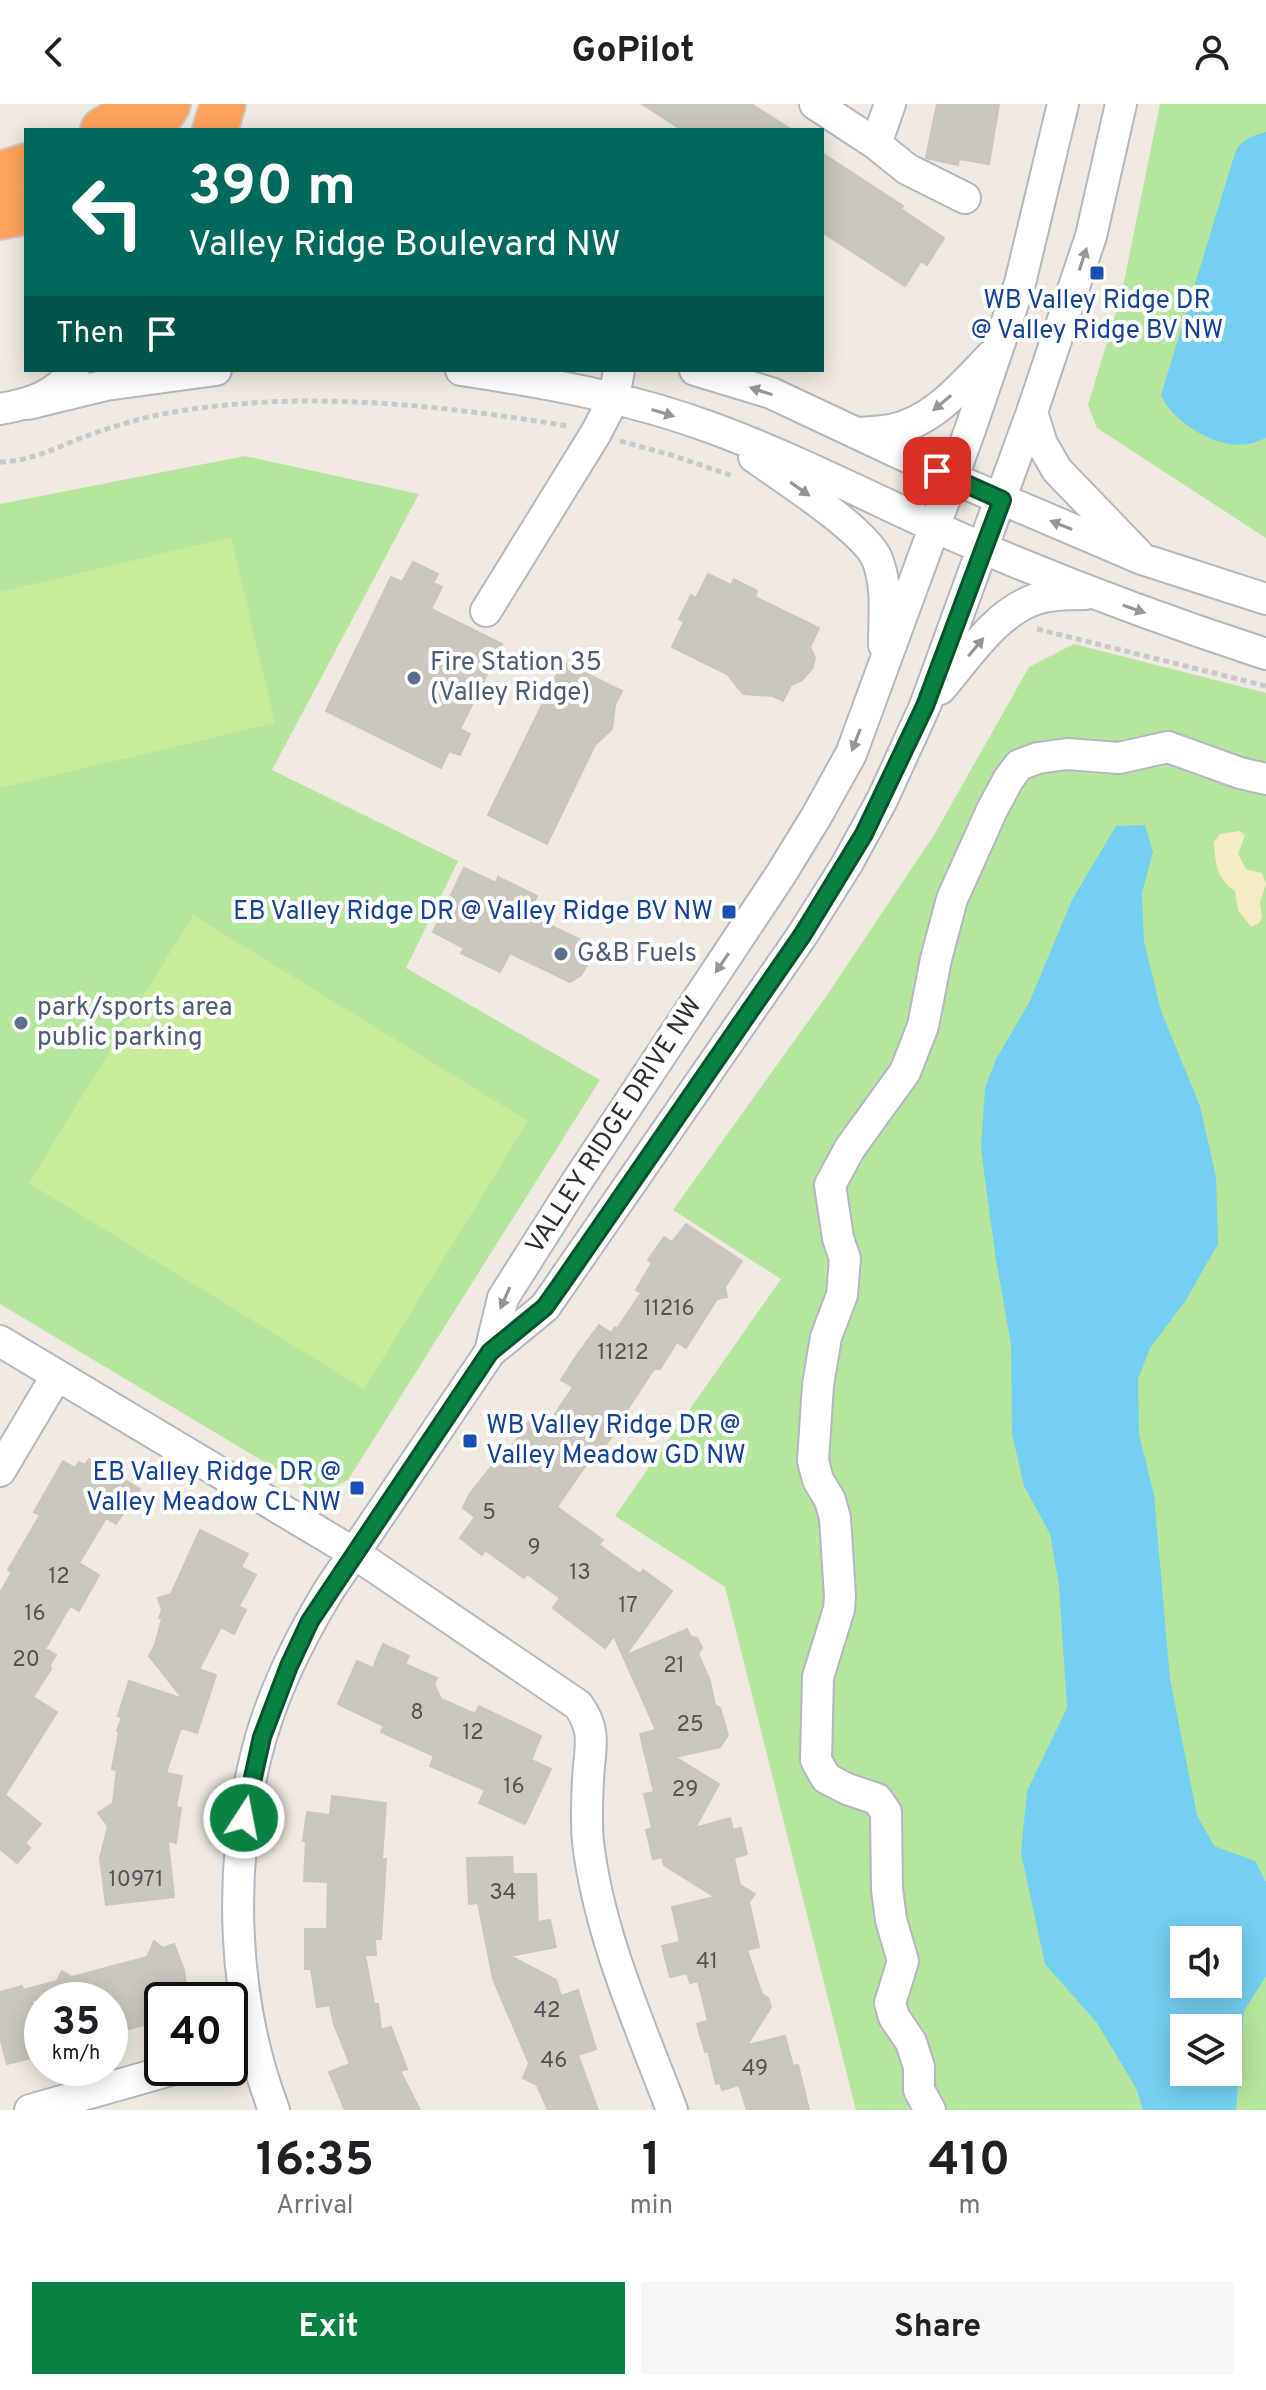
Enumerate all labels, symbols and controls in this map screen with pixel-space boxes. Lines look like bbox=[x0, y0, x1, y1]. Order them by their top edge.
text: GoPilot bbox=[572, 29, 694, 75]
icon: back bbox=[32, 30, 76, 74]
icon: person bbox=[1190, 30, 1234, 74]
text: 390 m bbox=[188, 154, 356, 224]
icon: left bbox=[56, 160, 160, 264]
text: Valley Ridge Boulevard NW bbox=[188, 223, 621, 269]
one-way arrow bbox=[1077, 246, 1090, 270]
marker: WB Valley Ridge DR @ Valley Ridge BV NW bbox=[1088, 264, 1106, 282]
place label: WB Valley Ridge DR @ Valley Ridge BV NW bbox=[971, 285, 1223, 348]
icon: arrive bbox=[140, 312, 184, 356]
text: Then bbox=[56, 316, 124, 353]
one-way arrow bbox=[749, 384, 773, 396]
one-way arrow bbox=[932, 394, 952, 411]
one-way arrow bbox=[652, 407, 676, 420]
pin bbox=[903, 437, 971, 505]
icon: arrive bbox=[915, 449, 959, 493]
one-way arrow bbox=[789, 481, 810, 496]
one-way arrow bbox=[1049, 519, 1073, 532]
one-way arrow bbox=[1123, 604, 1147, 616]
one-way arrow bbox=[967, 637, 984, 657]
place label: Fire Station 35 (Valley Ridge) bbox=[430, 647, 602, 710]
marker: Fire Station 35 (Valley Ridge) bbox=[405, 669, 423, 687]
one-way arrow bbox=[849, 728, 862, 752]
place label: EB Valley Ridge DR @ Valley Ridge BV NW bbox=[233, 896, 713, 929]
marker: EB Valley Ridge DR @ Valley Ridge BV NW bbox=[720, 903, 738, 921]
place label: G&B Fuels bbox=[577, 938, 697, 971]
marker: G&B Fuels bbox=[552, 945, 570, 963]
one-way arrow bbox=[715, 952, 730, 973]
street label: VALLEY RIDGE DRIVE NW bbox=[520, 991, 710, 1261]
place label: park/sports area public parking bbox=[37, 992, 232, 1055]
marker: park/sports area public parking bbox=[12, 1014, 30, 1032]
one-way arrow bbox=[498, 1287, 512, 1310]
house number: 11216 bbox=[643, 1296, 695, 1323]
house number: 11212 bbox=[597, 1340, 649, 1367]
place label: WB Valley Ridge DR @ Valley Meadow GD NW bbox=[486, 1410, 746, 1473]
marker: WB Valley Ridge DR @ Valley Meadow GD NW bbox=[461, 1432, 479, 1450]
place label: EB Valley Ridge DR @ Valley Meadow CL NW bbox=[86, 1457, 341, 1520]
marker: EB Valley Ridge DR @ Valley Meadow CL NW bbox=[348, 1479, 366, 1497]
house number: 5 bbox=[482, 1500, 496, 1527]
house number: 9 bbox=[527, 1535, 541, 1562]
house number: 13 bbox=[569, 1560, 591, 1587]
house number: 12 bbox=[48, 1564, 70, 1591]
house number: 17 bbox=[618, 1593, 638, 1620]
house number: 16 bbox=[24, 1601, 46, 1628]
house number: 20 bbox=[12, 1647, 40, 1674]
house number: 21 bbox=[663, 1653, 685, 1680]
house number: 8 bbox=[410, 1700, 424, 1727]
house number: 25 bbox=[676, 1712, 704, 1739]
house number: 12 bbox=[462, 1720, 484, 1747]
house number: 16 bbox=[503, 1774, 525, 1801]
position arrow bbox=[202, 1776, 286, 1860]
house number: 29 bbox=[672, 1777, 698, 1804]
house number: 10971 bbox=[109, 1867, 163, 1894]
house number: 34 bbox=[490, 1880, 516, 1907]
map controls bbox=[1170, 1926, 1242, 2086]
button: sound bbox=[1170, 1926, 1242, 1998]
house number: 41 bbox=[696, 1949, 718, 1976]
speed limit sign: 40 bbox=[144, 1982, 248, 2086]
house number: 42 bbox=[533, 1998, 561, 2025]
text: 35 bbox=[52, 1999, 100, 2049]
button: layers bbox=[1170, 2014, 1242, 2086]
text: km/h bbox=[52, 2041, 100, 2067]
house number: 46 bbox=[541, 2048, 567, 2075]
house number: 49 bbox=[742, 2056, 768, 2083]
text: 16:35 bbox=[256, 2132, 374, 2192]
text: 1 bbox=[642, 2132, 661, 2192]
text: 410 bbox=[929, 2132, 1010, 2192]
text: Arrival bbox=[276, 2190, 354, 2223]
text: min bbox=[630, 2190, 673, 2223]
text: m bbox=[958, 2190, 981, 2223]
button: Exit bbox=[32, 2282, 625, 2374]
button: Share bbox=[641, 2282, 1234, 2374]

